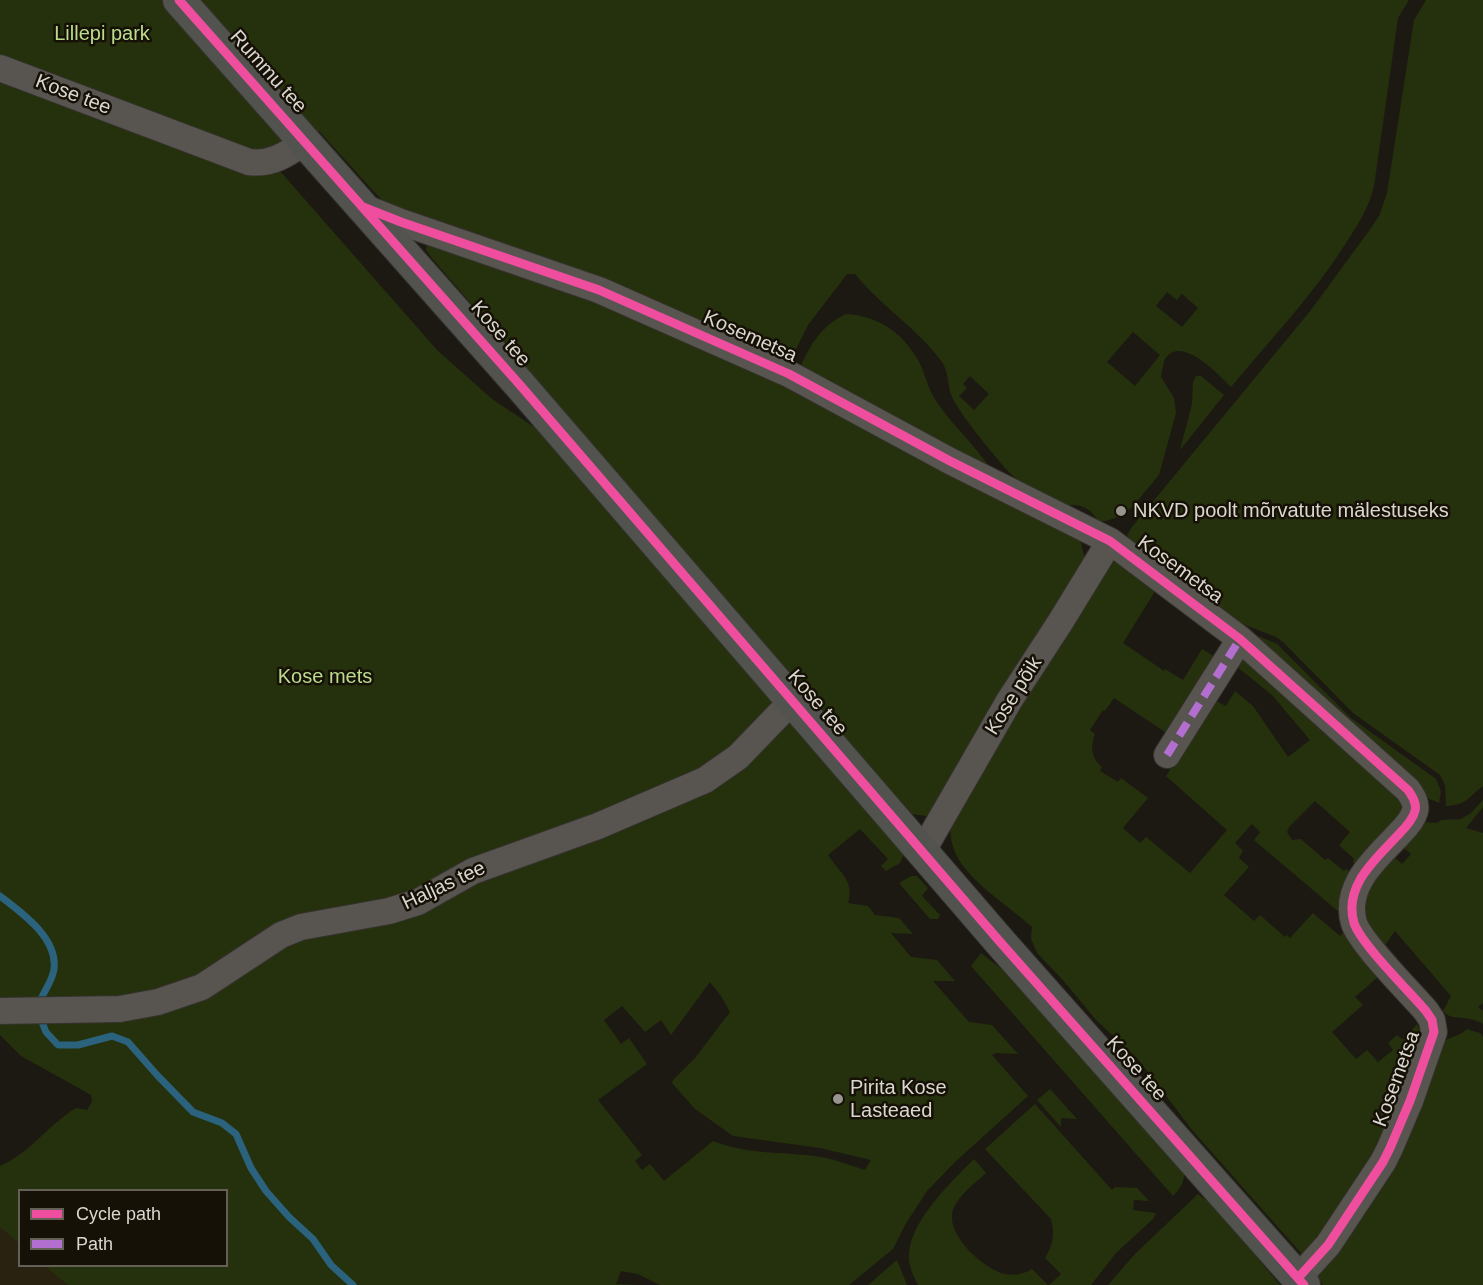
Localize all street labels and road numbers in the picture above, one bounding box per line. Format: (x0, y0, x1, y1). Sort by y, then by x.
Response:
street label: Rummu tee (224, 26, 312, 118)
street label: Kose tee (32, 70, 114, 120)
street label: Kose tee (465, 296, 535, 372)
street label: Kosemetsa (699, 306, 801, 368)
street label: Kosemetsa (1132, 531, 1228, 609)
street label: Kose põik (981, 652, 1047, 740)
street label: Kose tee (782, 665, 852, 741)
street label: Haljas tee (399, 856, 489, 916)
street label: Kosemetsa (1369, 1028, 1425, 1130)
street label: Kose tee (1101, 1032, 1171, 1106)

